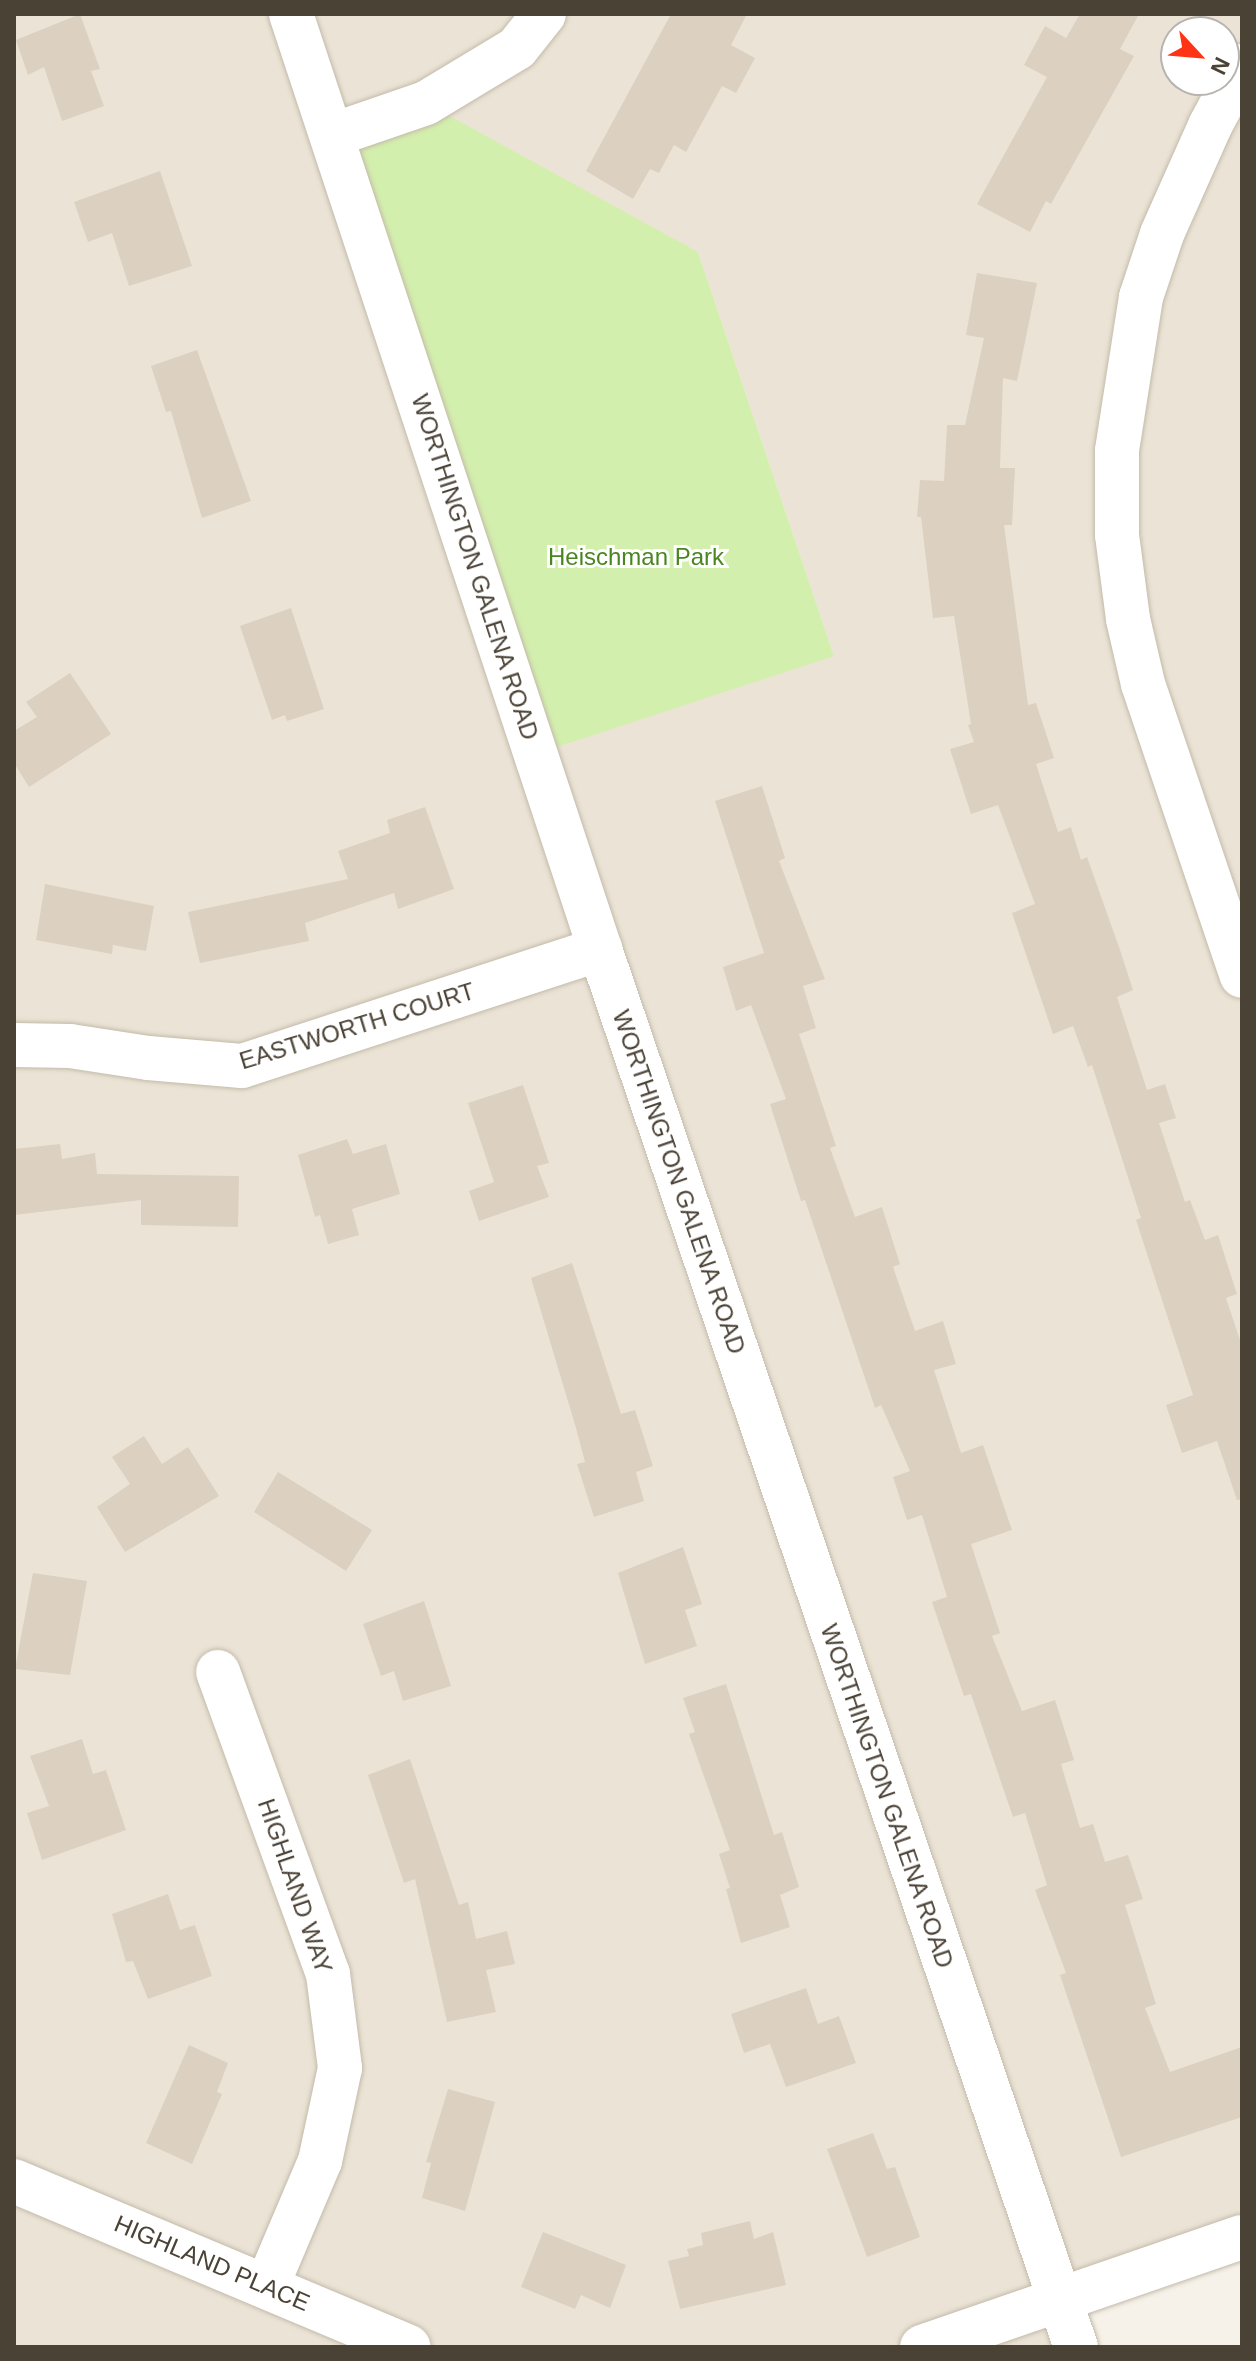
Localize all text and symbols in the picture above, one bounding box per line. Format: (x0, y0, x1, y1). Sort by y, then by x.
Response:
north arrow (1160, 16, 1240, 96)
text: N (1206, 53, 1235, 78)
street label: WORTHINGTON GALENA ROAD (405, 390, 545, 744)
park label: Heischman Park (548, 543, 724, 571)
street label: EASTWORTH COURT (236, 976, 478, 1076)
street label: WORTHINGTON GALENA ROAD (606, 1006, 752, 1358)
street label: WORTHINGTON GALENA ROAD (814, 1620, 960, 1972)
street label: HIGHLAND WAY (252, 1795, 338, 1977)
street label: HIGHLAND PLACE (110, 2209, 314, 2317)

